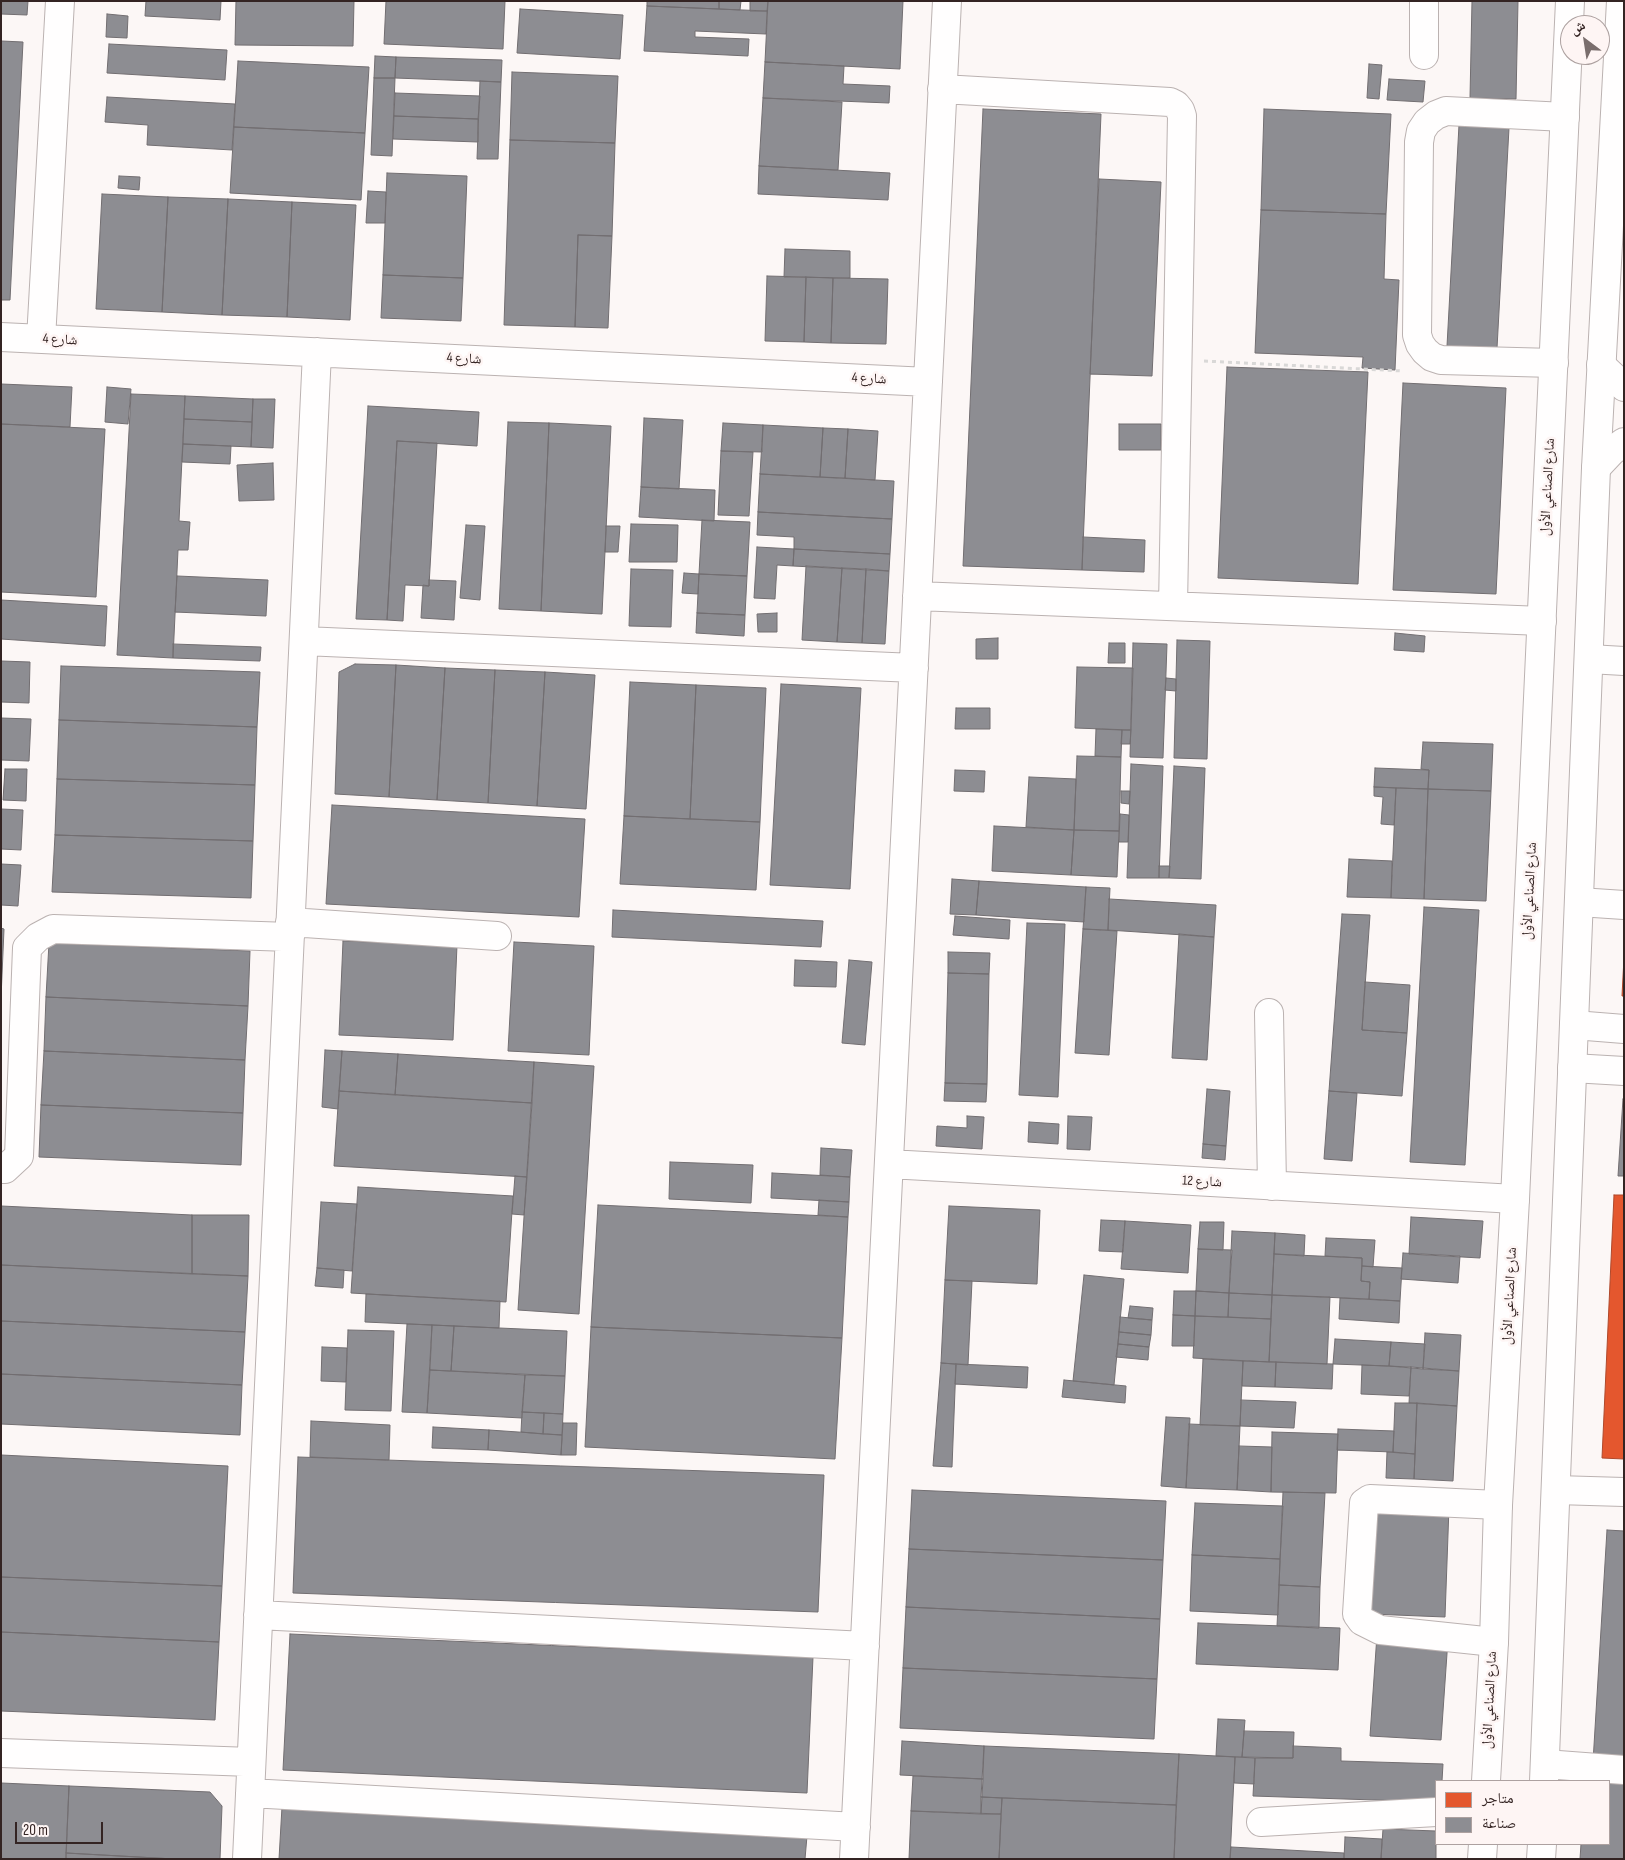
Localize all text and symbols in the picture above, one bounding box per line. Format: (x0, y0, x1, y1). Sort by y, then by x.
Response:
north arrow (1560, 15, 1610, 65)
text: ش (1567, 16, 1588, 39)
street label: شارع 4 (42, 331, 78, 349)
street label: شارع 4 (446, 350, 482, 368)
street label: شارع 4 (851, 370, 887, 388)
street label: شارع الصناعي الأول (1537, 438, 1559, 536)
street label: شارع الصناعي الأول (1519, 842, 1541, 940)
street label: شارع 12 (1182, 1173, 1222, 1191)
street label: شارع الصناعي الأول (1499, 1247, 1521, 1345)
street label: شارع الصناعي الأول (1479, 1651, 1501, 1749)
legend (1435, 1780, 1610, 1845)
text: متاجر (1482, 1789, 1514, 1808)
scale bar (18, 1812, 105, 1844)
text: صناعة (1482, 1814, 1516, 1833)
text: 20 m (23, 1821, 48, 1840)

